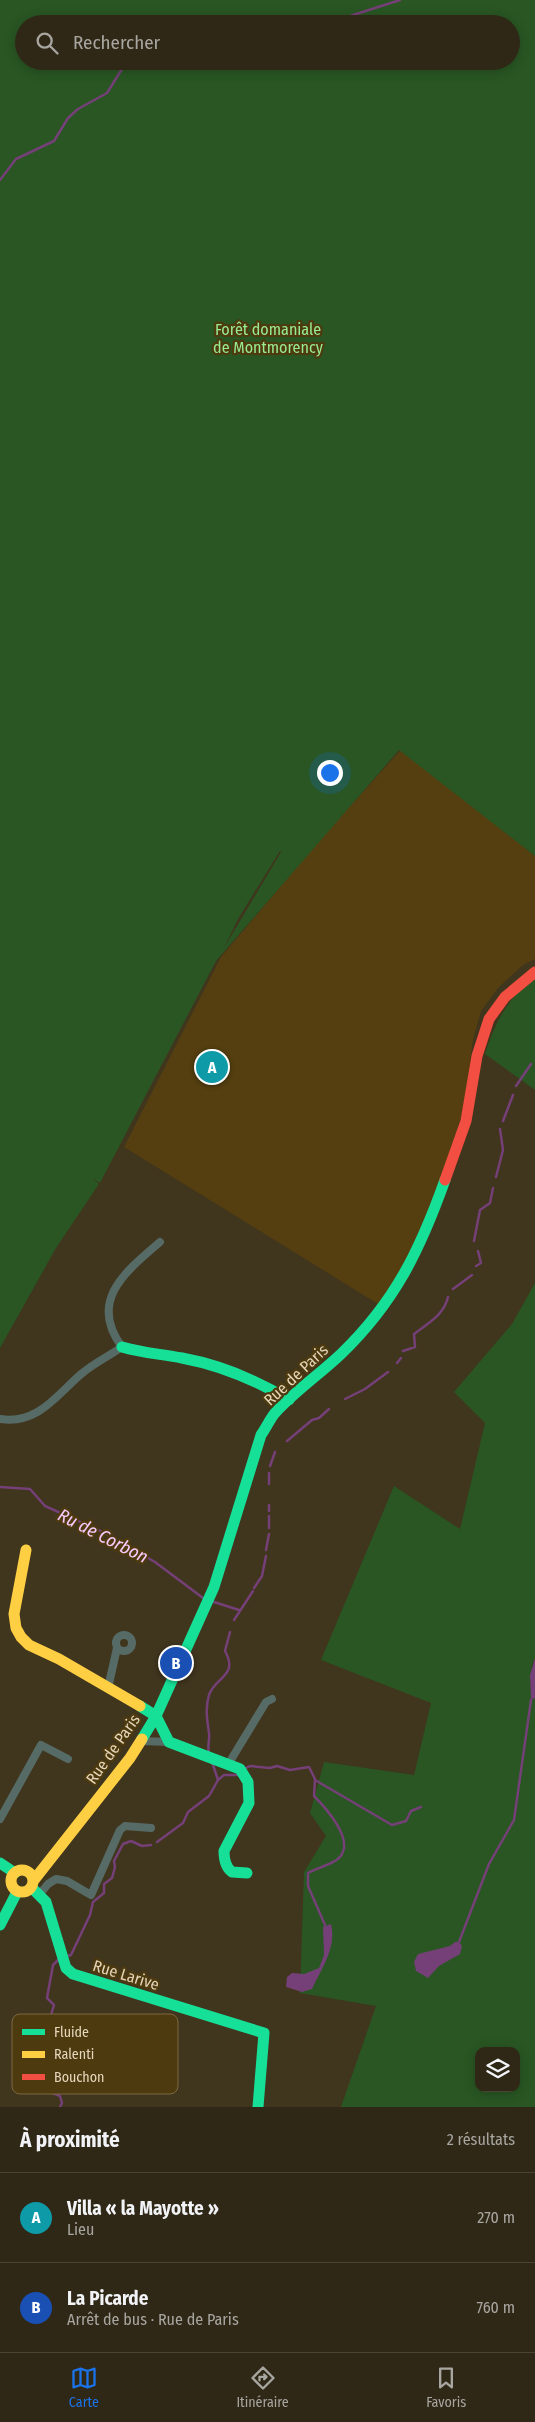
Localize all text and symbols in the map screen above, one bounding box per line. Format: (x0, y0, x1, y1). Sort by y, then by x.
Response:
search box (15, 15, 520, 70)
icon: search (33, 29, 61, 57)
text: Rechercher (73, 31, 160, 54)
park label: Forêt domaniale de Montmorency (213, 320, 324, 357)
your location (317, 760, 343, 786)
pin: A (196, 1048, 228, 1086)
street label: Rue de Paris (260, 1340, 332, 1410)
water label: Ru de Corbon (54, 1504, 152, 1568)
pin: B (160, 1644, 192, 1682)
street label: Rue de Paris (82, 1710, 144, 1788)
street label: Rue Larive (91, 1956, 161, 1994)
legend (12, 2014, 178, 2094)
text: Fluide (54, 2024, 89, 2041)
text: Ralenti (54, 2046, 94, 2063)
map controls (475, 2047, 520, 2092)
button: layers (475, 2047, 520, 2092)
text: Bouchon (54, 2069, 104, 2086)
text: À proximité (20, 2127, 120, 2153)
text: 2 résultats (447, 2130, 515, 2149)
text: Villa « la Mayotte » (67, 2197, 219, 2220)
text: A (32, 2208, 40, 2227)
text: 270 m (477, 2208, 515, 2227)
text: Lieu (67, 2220, 94, 2239)
text: La Picarde (67, 2287, 148, 2310)
text: B (32, 2298, 40, 2317)
text: 760 m (477, 2298, 515, 2317)
text: Arrêt de bus · Rue de Paris (67, 2310, 239, 2329)
tab: Carte (69, 2364, 99, 2411)
tab: Itinéraire (236, 2364, 289, 2411)
tab: Favoris (426, 2364, 466, 2411)

